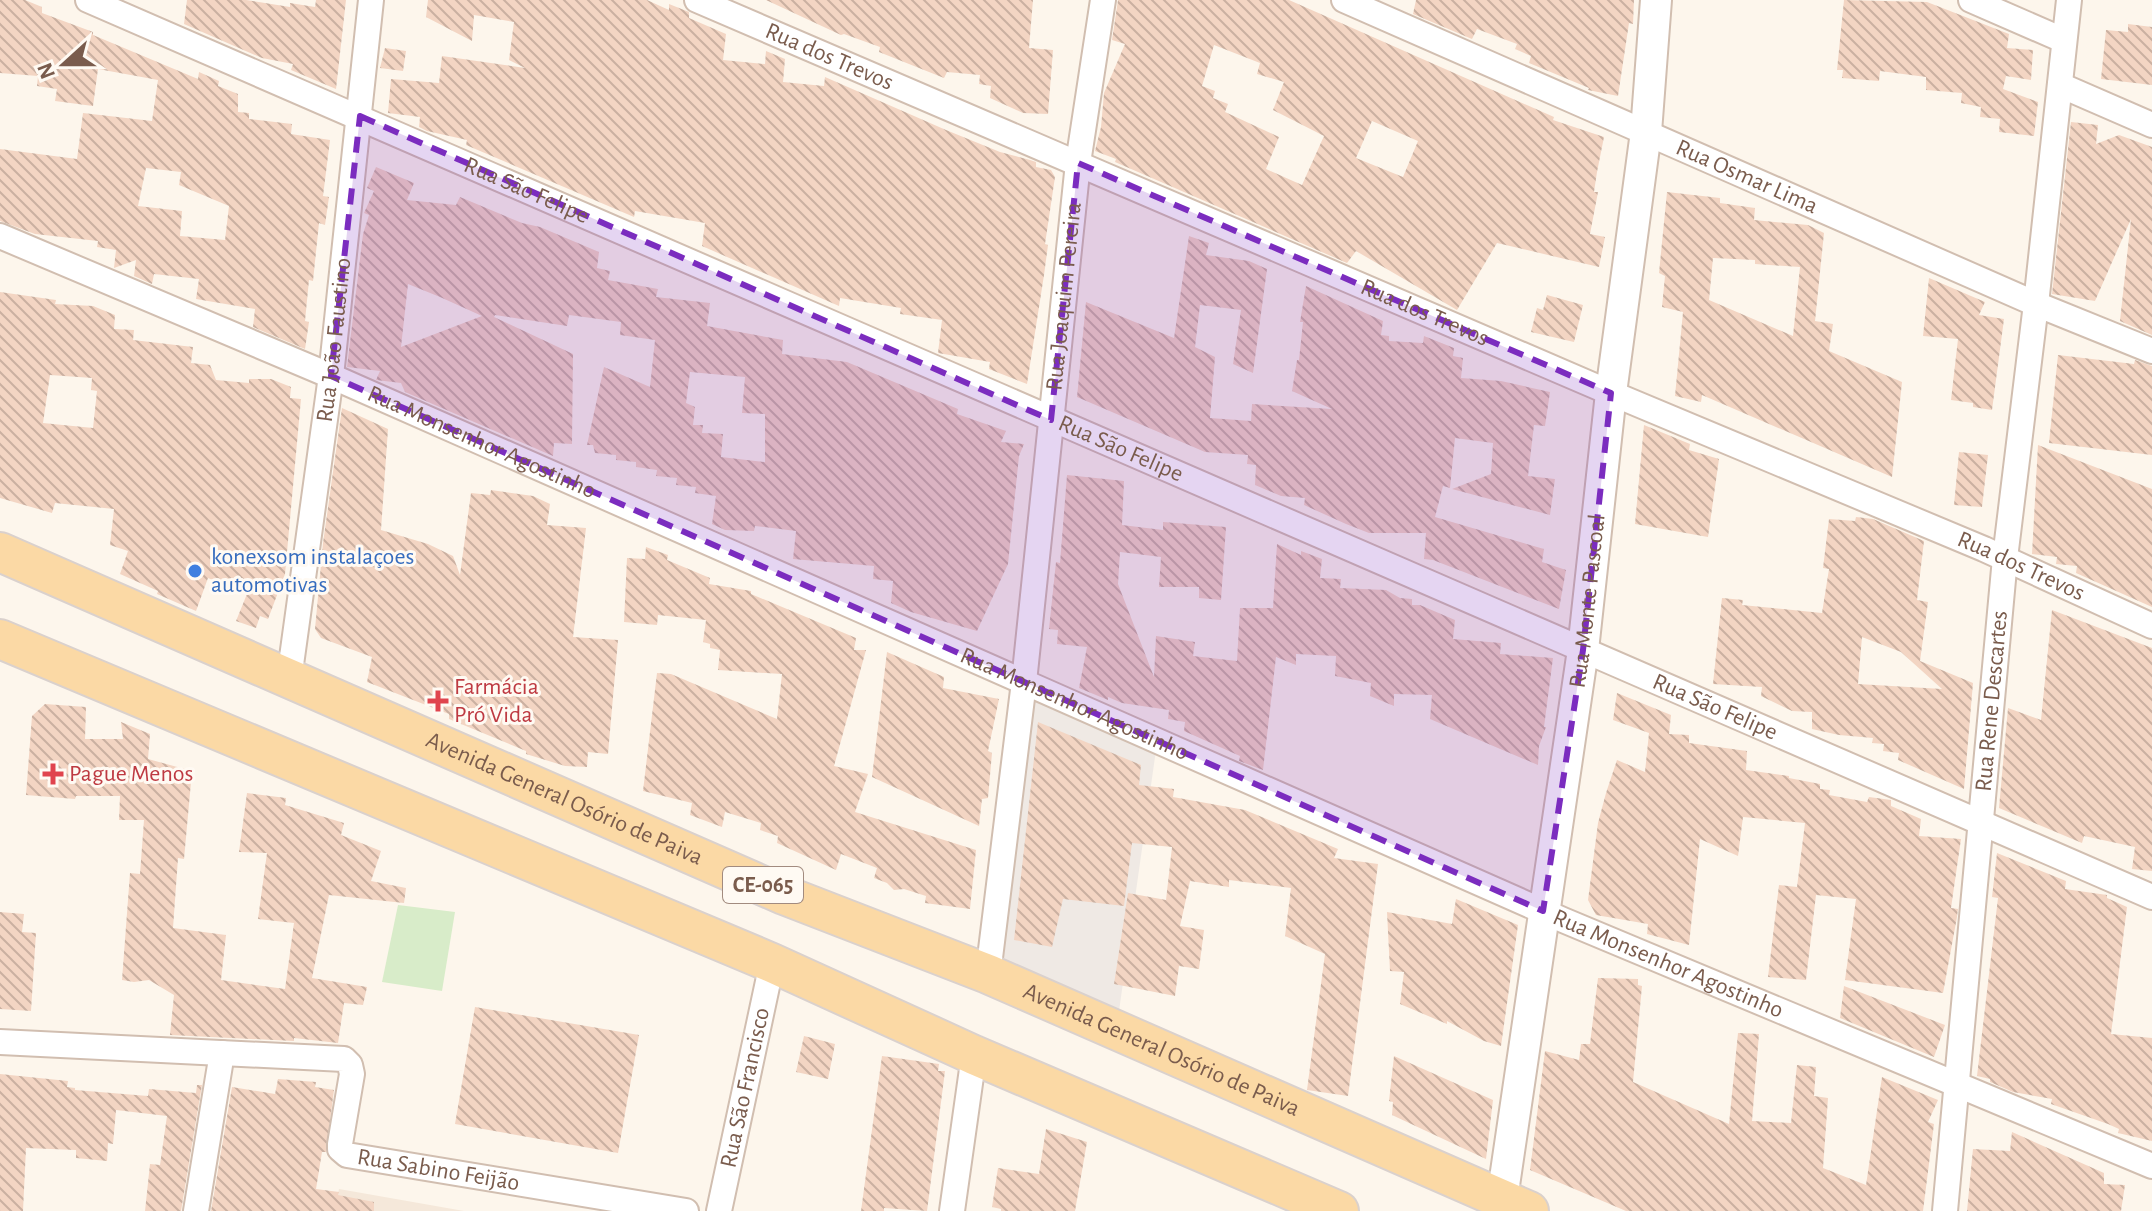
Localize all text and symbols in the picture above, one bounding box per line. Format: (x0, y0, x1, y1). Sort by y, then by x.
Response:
street label: Rua dos Trevos (762, 19, 897, 95)
north arrow (24, 24, 104, 104)
text: N (33, 60, 59, 82)
street label: Rua Osmar Lima (1672, 135, 1821, 219)
street label: Rua São Felipe (460, 153, 592, 228)
street label: Rua Joaquim Pereira (1042, 201, 1086, 392)
street label: Rua João Faustino (313, 257, 355, 424)
street label: Rua dos Trevos (1357, 275, 1492, 351)
street label: Rua Monsenhor Agostinho (364, 382, 599, 503)
street label: Rua São Felipe (1055, 411, 1187, 486)
street label: Rua Monte Pascoal (1566, 513, 1610, 690)
street label: Rua dos Trevos (1954, 527, 2088, 605)
place label: konexsom instalaçoes automotivas (211, 545, 414, 597)
marker: konexsom instalaçoes automotivas (186, 562, 204, 580)
street label: Rua Rene Descartes (1972, 610, 2012, 793)
street label: Rua Monsenhor Agostinho (957, 643, 1192, 765)
street label: Rua São Felipe (1649, 669, 1781, 745)
place label: Farmácia Pró Vida (454, 675, 539, 727)
marker: Farmácia Pró Vida (429, 692, 447, 710)
street label: Avenida General Osório de Paiva (423, 728, 706, 870)
place label: Pague Menos (69, 762, 193, 786)
marker: Pague Menos (44, 765, 62, 783)
road number: CE-065 (723, 867, 803, 903)
street label: Rua Monsenhor Agostinho (1549, 905, 1787, 1023)
street label: Avenida General Osório de Paiva (1020, 979, 1303, 1121)
street label: Rua São Francisco (717, 1005, 774, 1170)
street label: Rua Sabino Feijão (355, 1145, 521, 1195)

